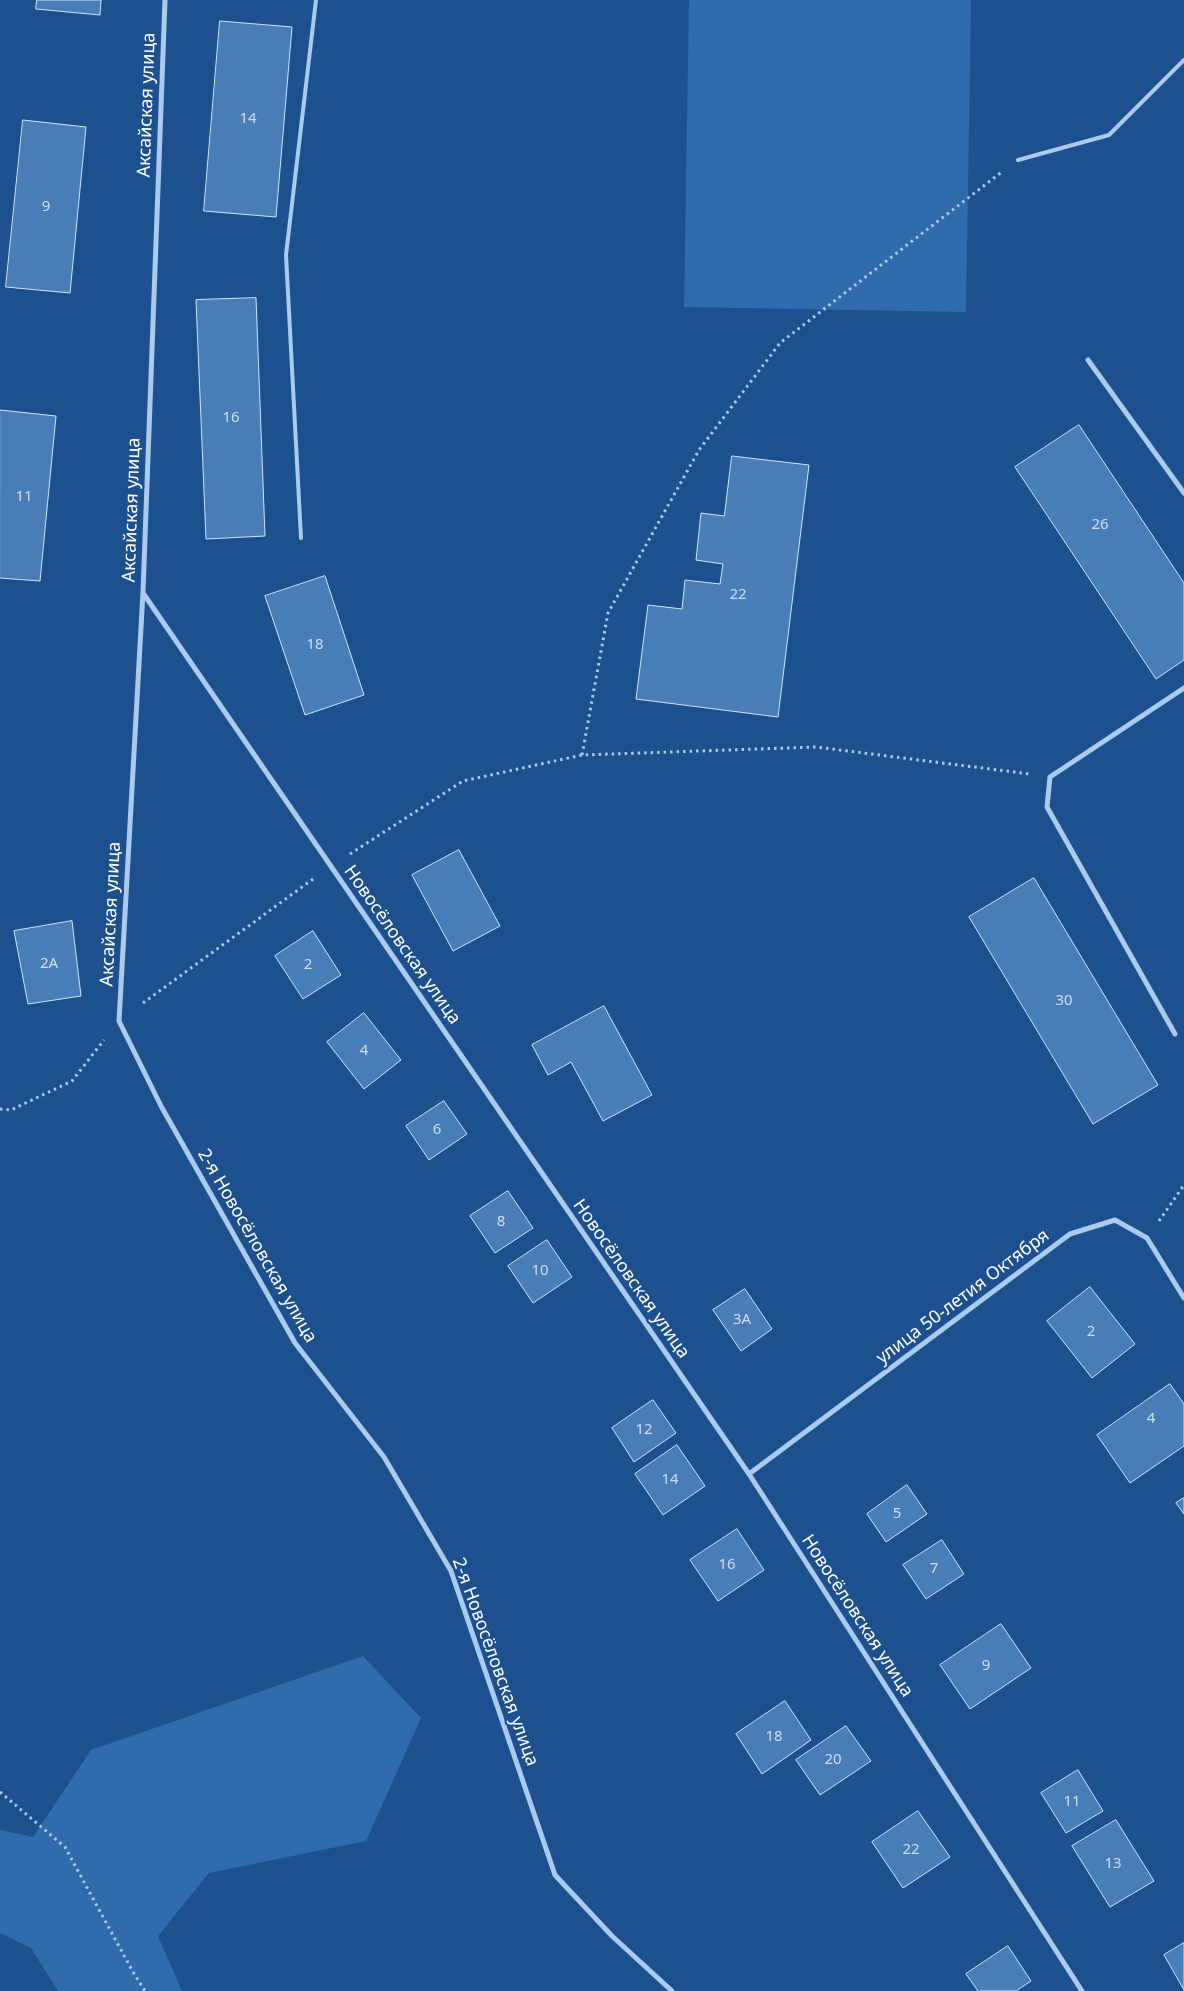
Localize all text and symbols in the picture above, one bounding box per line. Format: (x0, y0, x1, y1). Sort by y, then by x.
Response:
street label: Аксайская улица (134, 32, 160, 178)
house number: 14 (239, 110, 257, 128)
house number: 9 (42, 198, 50, 216)
house number: 16 (222, 409, 240, 427)
street label: Аксайская улица (119, 437, 145, 583)
house number: 11 (15, 488, 33, 506)
house number: 26 (1091, 516, 1109, 534)
house number: 22 (729, 586, 747, 604)
house number: 18 (306, 636, 324, 654)
street label: Аксайская улица (96, 841, 126, 987)
street label: Новосёловская улица (339, 861, 465, 1029)
house number: 2А (40, 955, 58, 973)
house number: 2 (304, 956, 312, 974)
house number: 30 (1055, 992, 1073, 1010)
house number: 4 (360, 1042, 368, 1060)
house number: 6 (433, 1121, 441, 1139)
street label: 2-я Новосёловская улица (193, 1145, 321, 1347)
street label: Новосёловская улица (568, 1195, 694, 1363)
house number: 8 (497, 1213, 505, 1231)
street label: улица 50-летия Октября (872, 1225, 1054, 1369)
house number: 10 (531, 1262, 549, 1280)
house number: 3А (733, 1311, 751, 1329)
house number: 2 (1087, 1323, 1095, 1341)
house number: 4 (1147, 1410, 1155, 1428)
house number: 12 (635, 1421, 653, 1439)
house number: 14 (661, 1471, 679, 1489)
house number: 5 (893, 1505, 901, 1523)
street label: Новосёловская улица (796, 1531, 918, 1701)
street label: 2-я Новосёловская улица (447, 1555, 543, 1769)
house number: 16 (718, 1556, 736, 1574)
house number: 7 (930, 1560, 938, 1578)
house number: 9 (982, 1657, 990, 1675)
house number: 18 (765, 1728, 783, 1746)
house number: 20 (824, 1751, 842, 1769)
house number: 11 (1063, 1793, 1081, 1811)
house number: 22 (902, 1841, 920, 1859)
house number: 13 (1104, 1855, 1122, 1873)

